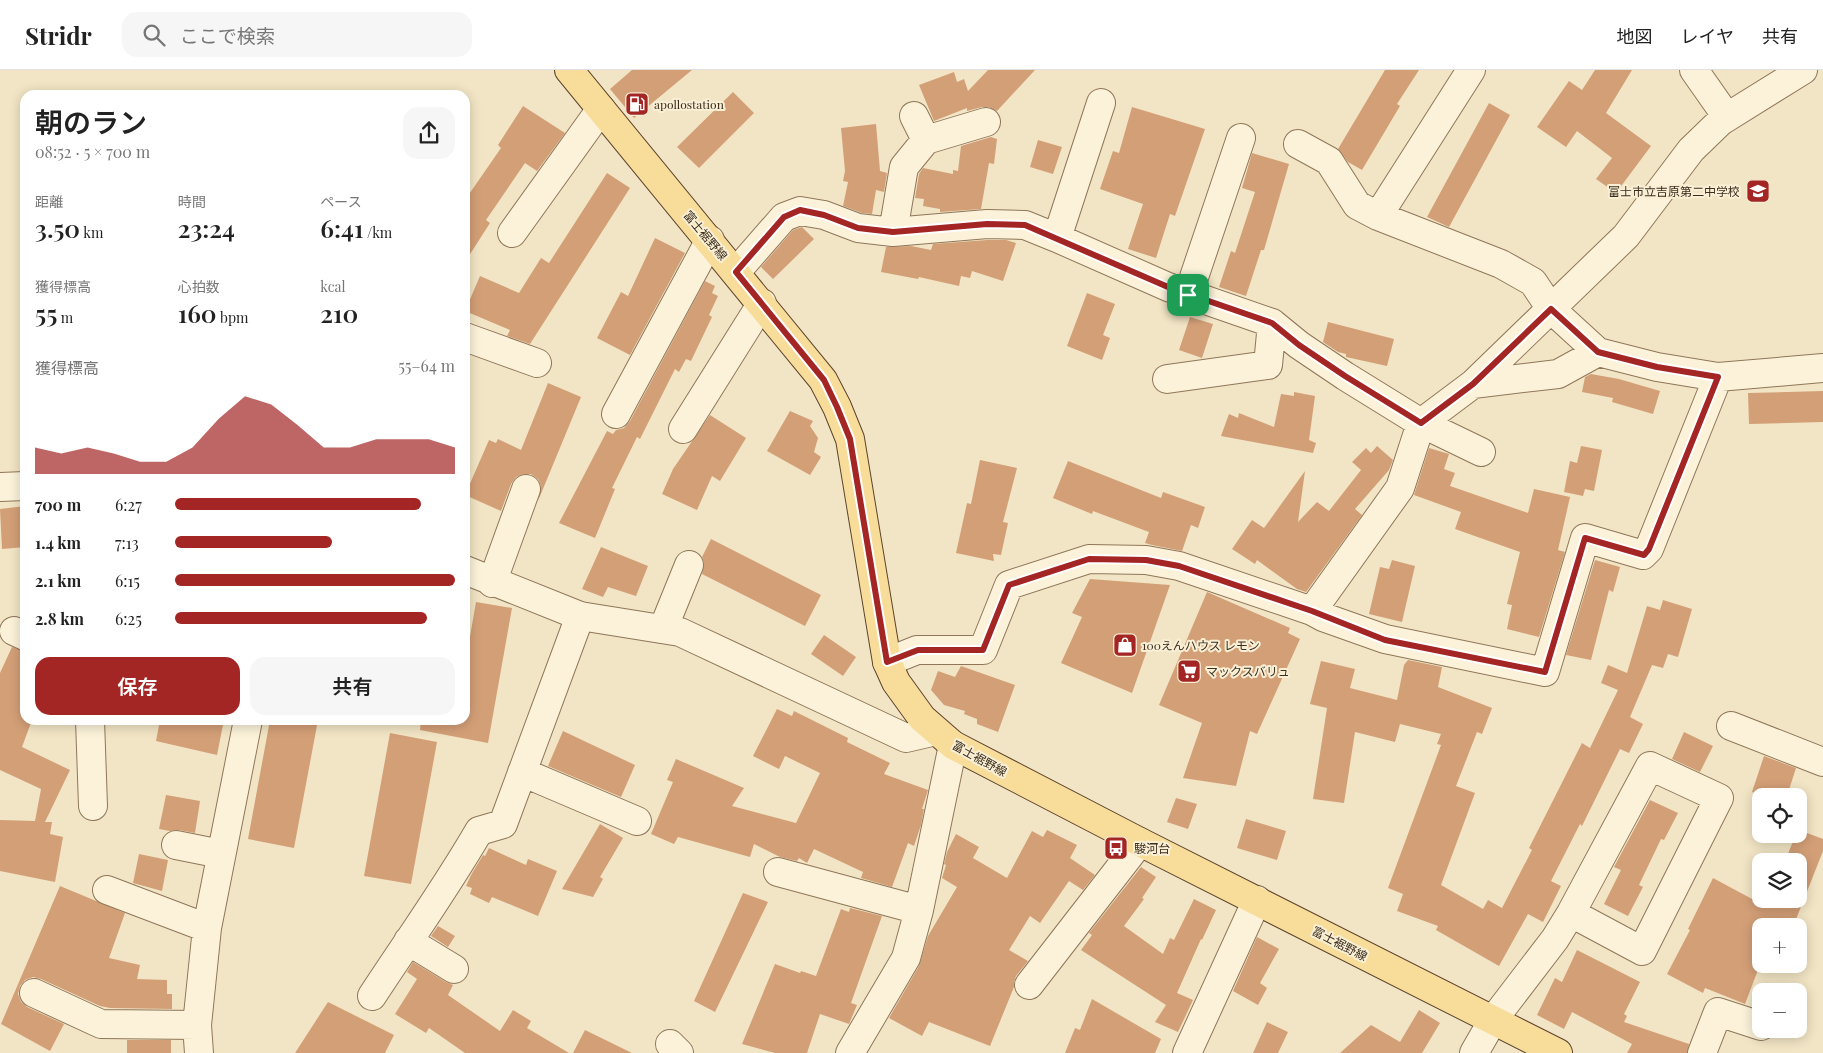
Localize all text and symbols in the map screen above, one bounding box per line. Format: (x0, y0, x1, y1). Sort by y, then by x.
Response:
search box (122, 12, 472, 57)
text: Stridr (25, 19, 92, 51)
icon: search (140, 21, 168, 49)
text: ここで検索 (180, 22, 275, 48)
text: 地図 (1617, 24, 1653, 48)
text: レイヤ (1681, 24, 1734, 48)
text: 共有 (1762, 24, 1798, 48)
fuel station icon: apollostation (624, 91, 650, 117)
place label: apollostation (654, 96, 724, 112)
text: 朝のラン (35, 103, 147, 140)
button: share (403, 107, 455, 159)
text: 08:52 · 5 × 700 m (35, 141, 150, 162)
school or university icon: 富士市立吉原第二中学校 (1745, 178, 1771, 204)
place label: 富士市立吉原第二中学校 (1608, 183, 1740, 199)
text: 距離 (35, 192, 63, 211)
text: 時間 (178, 192, 206, 211)
text: ペース (320, 192, 362, 211)
street label: 富士裾野線 (681, 207, 731, 263)
text: 3.50 (35, 211, 80, 244)
text: 23:24 (178, 211, 235, 244)
text: 6:41 (320, 211, 363, 244)
text: km (80, 223, 103, 242)
text: /km (363, 223, 392, 242)
pin (1167, 274, 1209, 316)
text: 獲得標高 (35, 277, 91, 296)
text: 心拍数 (178, 277, 220, 296)
text: kcal (320, 277, 345, 296)
icon: arrive (1174, 281, 1202, 309)
text: 55 (35, 296, 57, 329)
text: 160 (178, 296, 217, 329)
text: 210 (320, 296, 358, 329)
text: m (57, 308, 73, 327)
text: bpm (217, 308, 249, 327)
text: 55–64 m (398, 355, 455, 376)
text: 獲得標高 (35, 357, 99, 378)
text: 700 m (35, 494, 81, 515)
text: 6:27 (115, 494, 142, 515)
text: 1.4 km (35, 532, 81, 553)
text: 7:13 (115, 532, 139, 553)
text: 2.1 km (35, 570, 81, 591)
text: 6:15 (115, 570, 140, 591)
text: 2.8 km (35, 608, 84, 629)
text: 6:25 (115, 608, 142, 629)
shop icon: 100えんハウス レモン (1112, 632, 1138, 658)
place label: 100えんハウス レモン (1142, 637, 1260, 653)
button: 保存 (35, 657, 240, 715)
button: 共有 (250, 657, 455, 715)
supermarket icon: マックスバリュ (1176, 658, 1202, 684)
place label: マックスバリュ (1206, 663, 1290, 679)
street label: 富士裾野線 (950, 736, 1010, 780)
map controls (1752, 788, 1807, 1038)
button: locate (1752, 788, 1807, 843)
bus stop icon: 駿河台 (1103, 835, 1129, 861)
place label: 駿河台 (1134, 840, 1170, 856)
button: layers (1752, 853, 1807, 908)
button: + (1752, 918, 1807, 973)
street label: 富士裾野線 (1310, 922, 1370, 964)
button: − (1752, 983, 1807, 1038)

